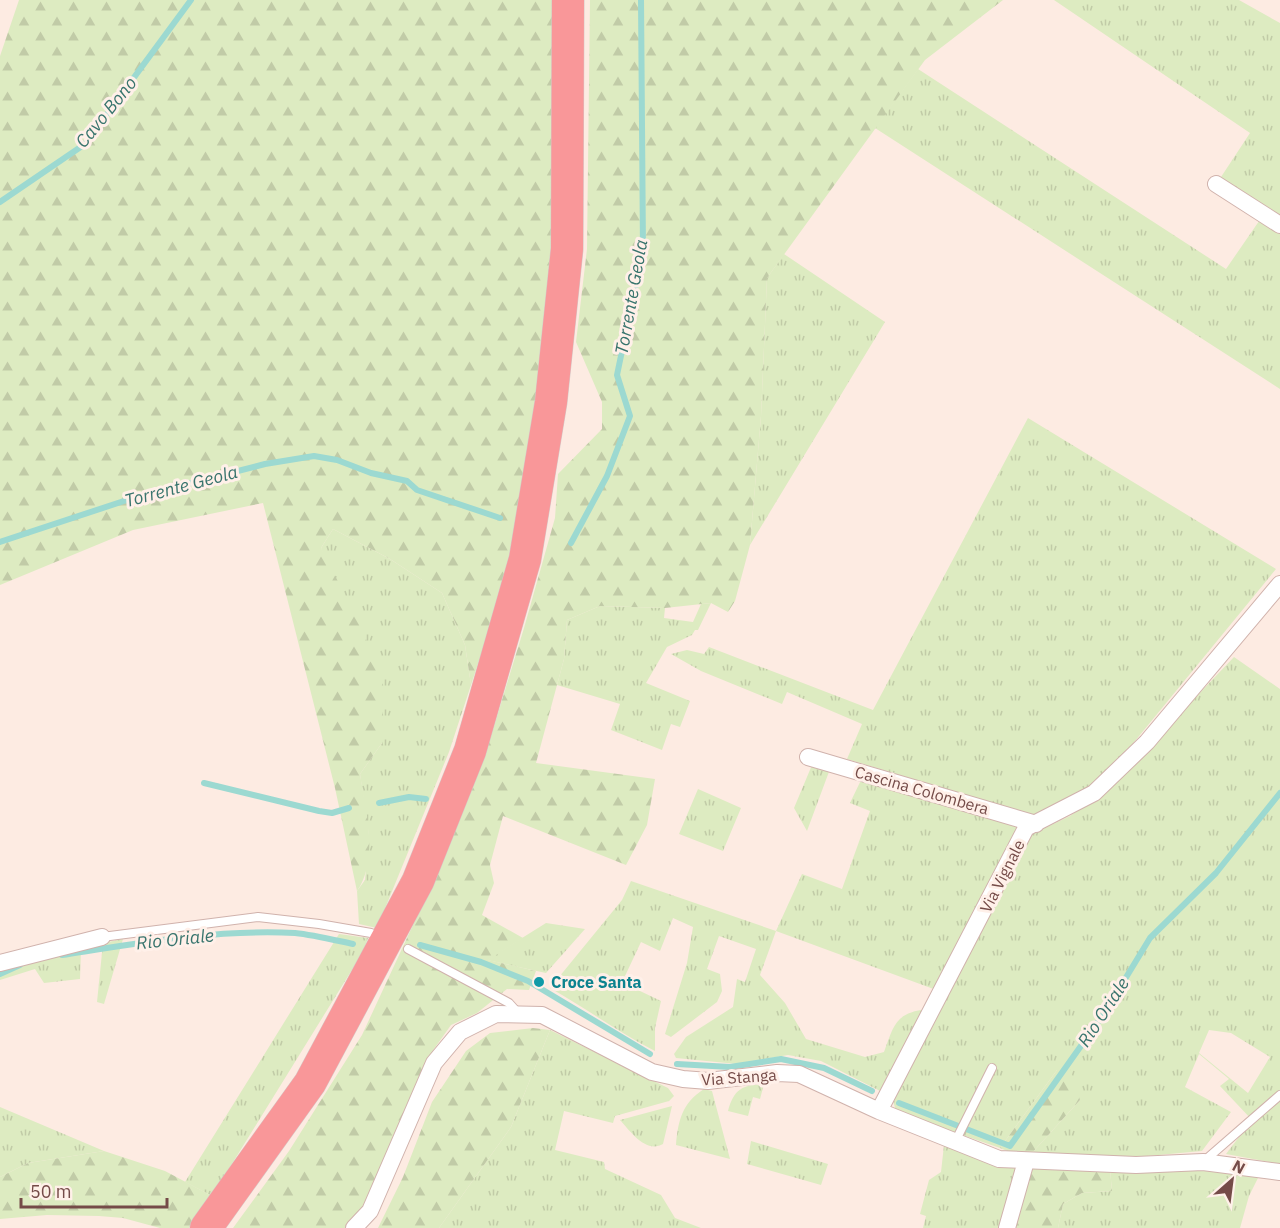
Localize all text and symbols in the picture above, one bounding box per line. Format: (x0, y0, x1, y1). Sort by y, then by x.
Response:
water label: Cavo Bono (70, 72, 142, 152)
water label: Torrente Geola (610, 238, 652, 356)
water label: Torrente Geola (122, 460, 240, 512)
street label: Cascina Colombera (853, 761, 992, 819)
street label: Via Vignale (975, 836, 1029, 916)
water label: Rio Oriale (135, 923, 215, 955)
place label: Croce Santa (551, 972, 642, 992)
water label: Rio Oriale (1072, 973, 1134, 1051)
marker: Croce Santa (532, 975, 546, 989)
street label: Via Stanga (701, 1064, 778, 1090)
north arrow (1202, 1150, 1262, 1210)
text: N (1229, 1155, 1249, 1178)
scale bar (21, 1171, 166, 1209)
text: 50 m (30, 1180, 72, 1203)

